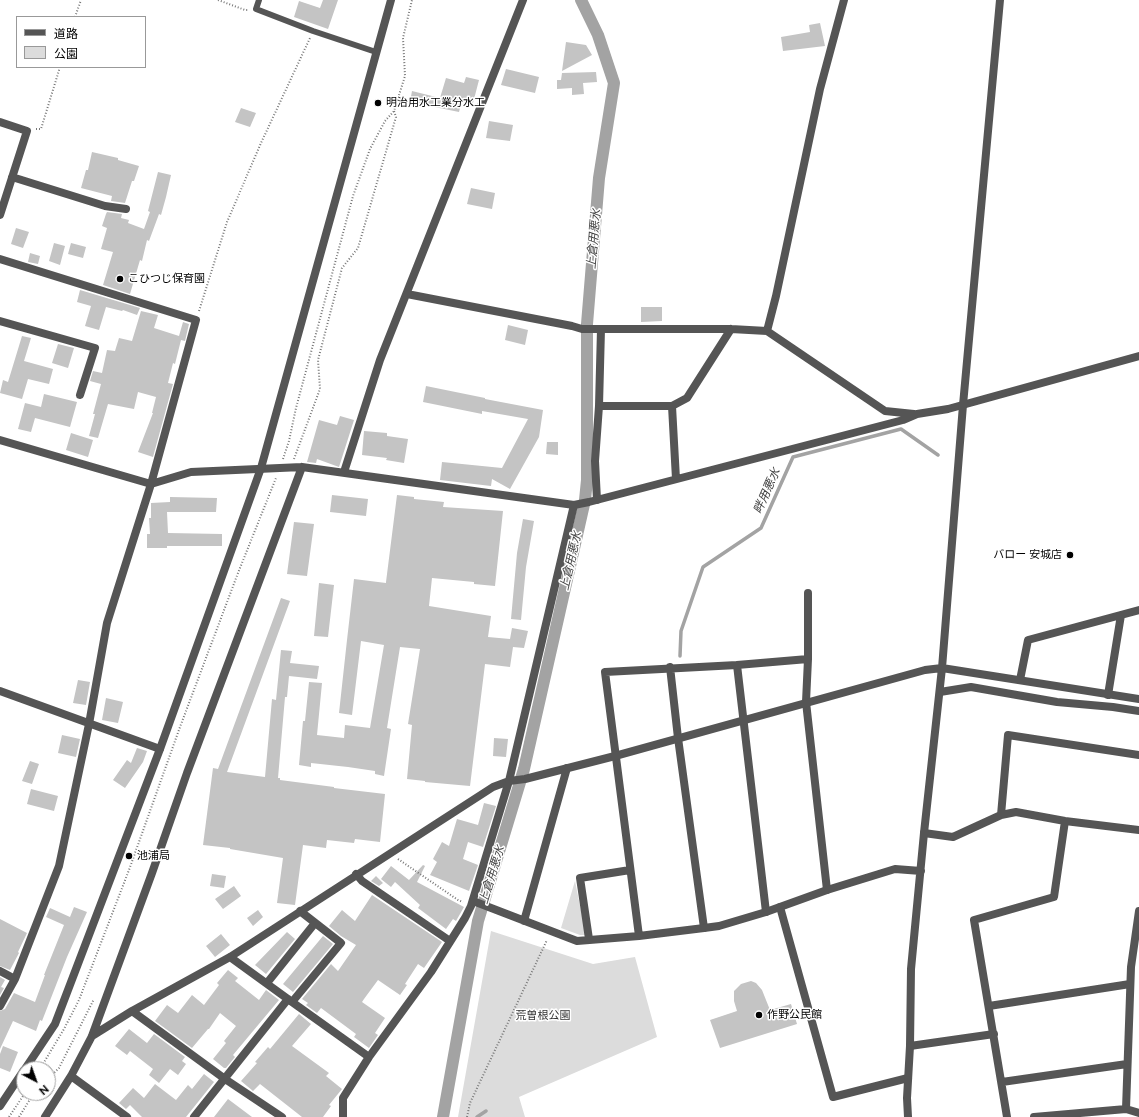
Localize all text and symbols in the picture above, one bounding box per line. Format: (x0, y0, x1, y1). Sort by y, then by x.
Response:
legend (16, 16, 146, 68)
text: 道路 (54, 27, 78, 41)
text: 公園 (54, 47, 78, 61)
place label: 明治用水工業分水工 (386, 96, 485, 110)
marker: 明治用水工業分水工 (373, 98, 383, 108)
water label: 上倉用悪水 (584, 208, 604, 270)
place label: こひつじ保育園 (128, 272, 205, 286)
marker: こひつじ保育園 (115, 274, 125, 284)
water label: 畔用悪水 (751, 466, 783, 516)
water label: 上倉用悪水 (557, 530, 585, 592)
place label: バロー 安城店 (993, 548, 1062, 562)
marker: バロー 安城店 (1065, 550, 1075, 560)
water label: 上倉用悪水 (476, 844, 508, 906)
place label: 池浦局 (137, 849, 170, 863)
marker: 池浦局 (124, 851, 134, 861)
place label: 作野公民館 (767, 1008, 822, 1022)
park label: 荒曽根公園 (516, 1009, 570, 1023)
marker: 作野公民館 (754, 1010, 764, 1020)
north arrow (16, 1061, 56, 1101)
text: N (36, 1082, 51, 1097)

